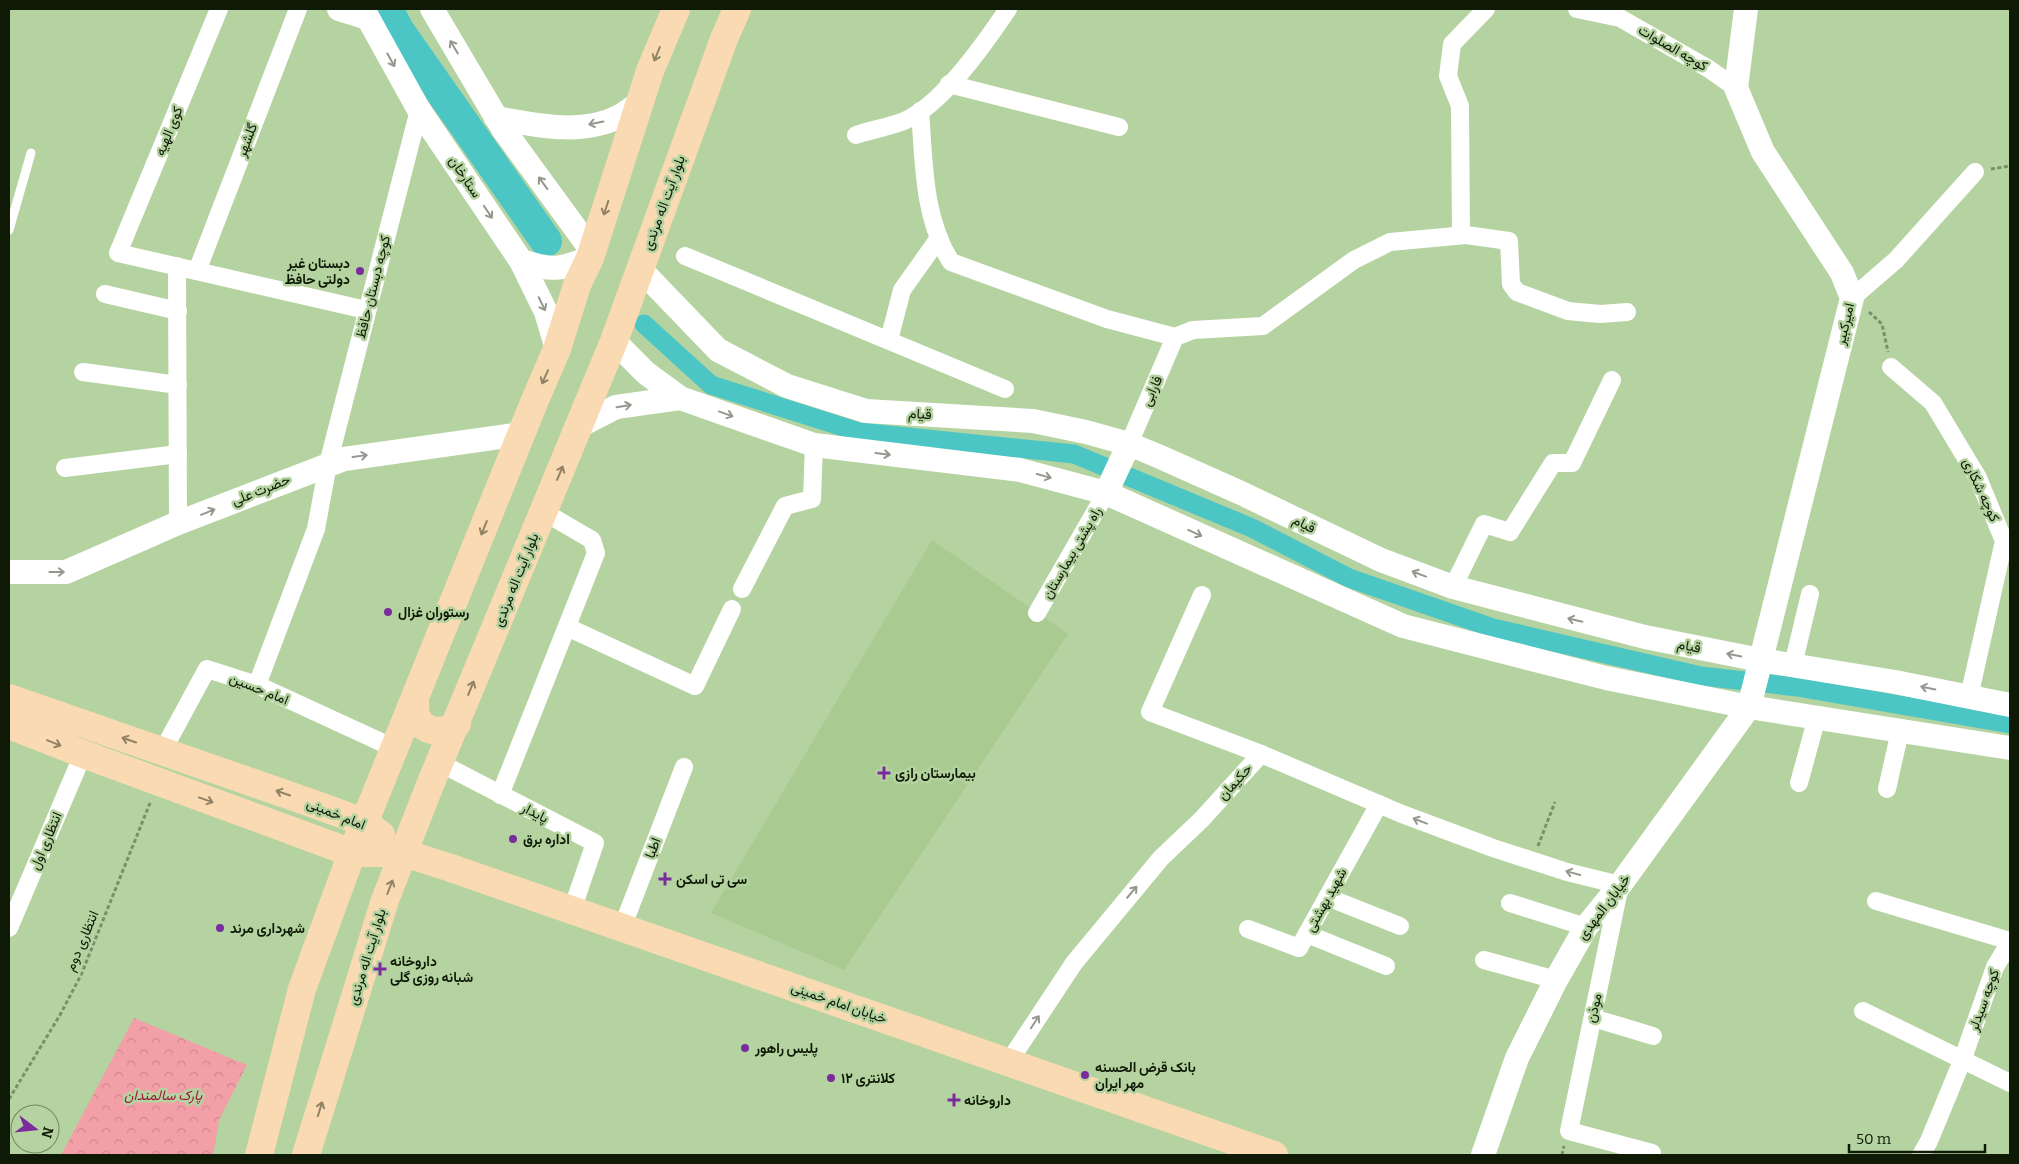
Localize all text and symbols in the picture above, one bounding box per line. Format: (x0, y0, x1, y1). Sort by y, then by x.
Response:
street label: کوچه الصلوات (1635, 21, 1711, 76)
one-way arrow (449, 41, 459, 55)
one-way arrow (652, 46, 661, 61)
one-way arrow (386, 53, 396, 68)
street label: کوی الهیه (151, 104, 187, 158)
one-way arrow (589, 119, 605, 129)
street label: گلشهر (232, 121, 261, 160)
street label: ستارخان (445, 153, 485, 201)
street label: بلوار آیت اله مرندی (639, 153, 689, 253)
one-way arrow (538, 177, 548, 191)
one-way arrow (601, 200, 610, 215)
one-way arrow (484, 204, 494, 218)
street label: کوچه دبستان حافظ (352, 234, 395, 341)
place label: دبستان غیر دولتی حافظ (285, 255, 350, 288)
marker: دبستان غیر دولتی حافظ (354, 265, 366, 277)
one-way arrow (538, 296, 547, 311)
street label: امیرکبیر (1832, 301, 1858, 348)
one-way arrow (540, 369, 550, 384)
street label: فارابی (1138, 373, 1166, 409)
one-way arrow (615, 401, 631, 411)
street label: قیام (908, 405, 932, 423)
one-way arrow (718, 410, 734, 419)
one-way arrow (875, 449, 891, 459)
one-way arrow (352, 451, 368, 461)
street label: کوچه شکاری (1958, 455, 2003, 525)
one-way arrow (555, 466, 565, 481)
street label: حضرت علی (229, 471, 293, 509)
one-way arrow (1035, 472, 1051, 482)
street label: راه پشتی بیمارستان (1039, 504, 1106, 603)
one-way arrow (200, 506, 215, 515)
street label: قیام (1290, 511, 1318, 537)
one-way arrow (479, 520, 489, 535)
one-way arrow (1187, 529, 1202, 539)
street label: بلوار آیت اله مرندی (489, 531, 543, 629)
one-way arrow (49, 567, 65, 577)
one-way arrow (1412, 569, 1427, 579)
place label: رستوران غزال (398, 604, 469, 621)
marker: رستوران غزال (382, 606, 394, 618)
one-way arrow (1568, 615, 1584, 624)
street label: قیام (1676, 635, 1702, 657)
one-way arrow (1726, 650, 1742, 659)
street label: امام حسین (227, 669, 291, 709)
one-way arrow (467, 681, 477, 696)
one-way arrow (1921, 683, 1937, 693)
one-way arrow (122, 735, 138, 744)
one-way arrow (46, 739, 61, 748)
street label: حکیمان (1214, 760, 1256, 804)
place label: بیمارستان رازی (895, 765, 976, 782)
marker: بیمارستان رازی (877, 766, 891, 780)
one-way arrow (275, 788, 291, 797)
street label: امام خمینی (304, 795, 368, 833)
one-way arrow (198, 796, 214, 805)
street label: پایدار (517, 799, 551, 828)
street label: انتظاری اول (26, 809, 67, 873)
one-way arrow (1412, 816, 1428, 825)
place label: اداره برق (523, 831, 570, 848)
marker: اداره برق (507, 833, 519, 845)
street label: اطبا (641, 835, 665, 861)
street label: شهید بهشتی (1302, 865, 1350, 935)
one-way arrow (1566, 868, 1582, 878)
place label: سی تی اسکن (676, 871, 747, 888)
street label: خیابان المهدی (1574, 871, 1634, 943)
marker: سی تی اسکن (658, 872, 672, 886)
one-way arrow (386, 880, 395, 895)
one-way arrow (1127, 886, 1138, 899)
street label: بلوار آیت اله مرندی (344, 907, 390, 1007)
street label: انتظاری دوم (62, 908, 102, 974)
place label: شهرداری مرند (230, 920, 305, 937)
marker: شهرداری مرند (214, 922, 226, 934)
place label: داروخانه شبانه روزی گلی (390, 953, 473, 986)
marker: داروخانه شبانه روزی گلی (374, 963, 386, 975)
street label: کوچه سیدلر (1965, 967, 2004, 1035)
street label: خیابان امام خمینی (789, 979, 889, 1027)
street label: موذن (1582, 992, 1606, 1024)
one-way arrow (1030, 1015, 1040, 1029)
place label: پلیس راهور (754, 1040, 818, 1058)
marker: پلیس راهور (739, 1042, 751, 1054)
place label: بانک قرض الحسنه مهر ایران (1095, 1059, 1196, 1092)
marker: بانک قرض الحسنه مهر ایران (1079, 1069, 1091, 1081)
place label: کلانتری ۱۲ (841, 1070, 895, 1087)
marker: کلانتری ۱۲ (825, 1072, 837, 1084)
park label: پارک سالمندان (124, 1087, 203, 1105)
place label: داروخانه (964, 1092, 1011, 1109)
marker: داروخانه (948, 1094, 960, 1106)
one-way arrow (316, 1101, 326, 1117)
north arrow (10, 1104, 60, 1154)
scale bar (1849, 1122, 1985, 1154)
text: N (37, 1125, 57, 1140)
text: 50 m (1856, 1130, 1892, 1148)

